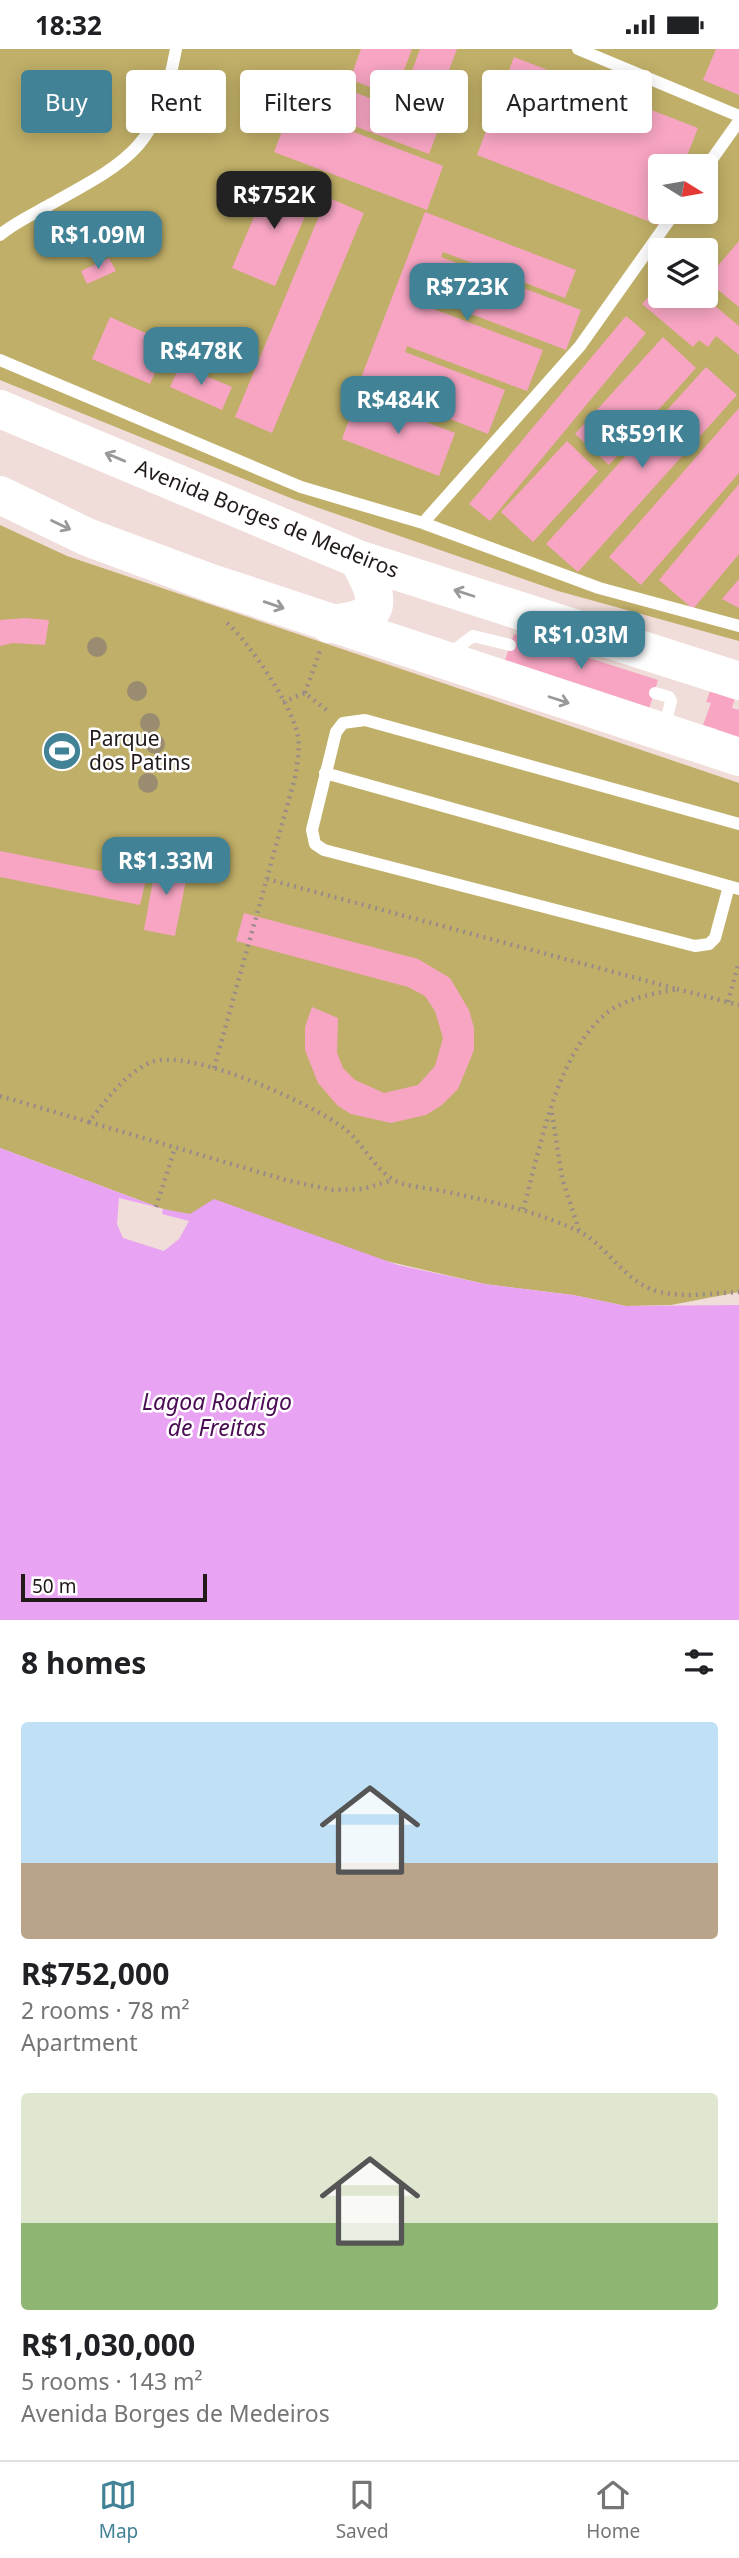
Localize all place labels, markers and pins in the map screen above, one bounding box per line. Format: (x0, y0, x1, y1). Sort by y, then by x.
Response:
pin: R$752K (217, 171, 331, 231)
pin: R$1.09M (33, 211, 163, 271)
pin: R$723K (410, 264, 524, 323)
pin: R$478K (144, 327, 258, 387)
pin: R$484K (341, 377, 455, 436)
pin: R$591K (585, 411, 699, 470)
pin: R$1.03M (516, 611, 646, 671)
place label: Parque dos Patins (89, 724, 191, 776)
sports icon: Parque dos Patins (41, 730, 83, 772)
pin: R$1.33M (101, 837, 231, 897)

